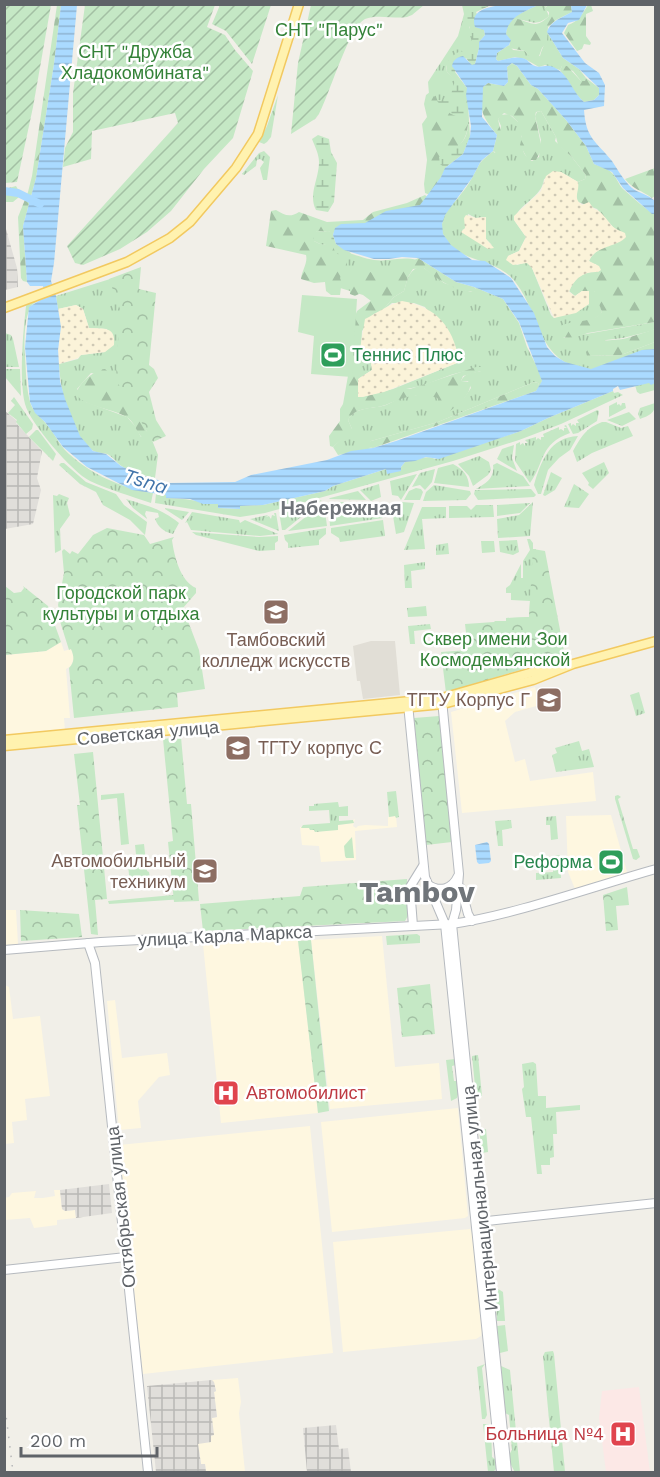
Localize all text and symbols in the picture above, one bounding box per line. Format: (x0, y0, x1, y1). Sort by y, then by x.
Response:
park label: СНТ "Парус" (275, 19, 383, 40)
park label: СНТ "Дружба Хладокомбината" (61, 41, 209, 83)
sports icon: Теннис Плюс (318, 340, 348, 370)
place label: Теннис Плюс (352, 344, 463, 365)
water label: Tsna (121, 463, 171, 499)
district label: Набережная (280, 496, 402, 520)
park label: Городской парк культуры и отдыха (42, 582, 201, 624)
school or university icon: Тамбовский колледж искусств (261, 597, 291, 627)
park label: Cквер имени Зои Космодемьянской (420, 628, 570, 670)
place label: Тамбовский колледж искусств (202, 629, 350, 671)
school or university icon: ТГТУ Корпус Г (534, 685, 564, 715)
place label: ТГТУ Корпус Г (407, 689, 530, 710)
street label: Советская улица (76, 716, 221, 749)
school or university icon: ТГТУ корпус С (223, 733, 253, 763)
place label: ТГТУ корпус С (258, 737, 382, 758)
sports icon: Реформа (596, 847, 626, 877)
place label: Автомобильный техникум (51, 850, 186, 892)
place label: Реформа (514, 851, 593, 872)
school or university icon: Автомобильный техникум (190, 856, 220, 886)
district label: Tambov (359, 874, 475, 909)
street label: улица Карла Маркса (137, 920, 314, 951)
hospital icon: Автомобилист (211, 1078, 241, 1108)
place label: Автомобилист (246, 1082, 366, 1103)
street label: Интернациональная улица (457, 1083, 502, 1312)
street label: Октябрьская улица (101, 1124, 139, 1289)
hospital icon: Больница №4 (608, 1419, 638, 1449)
scale bar (21, 1420, 158, 1458)
place label: Больница №4 (486, 1423, 604, 1444)
text: 200 m (30, 1430, 86, 1451)

